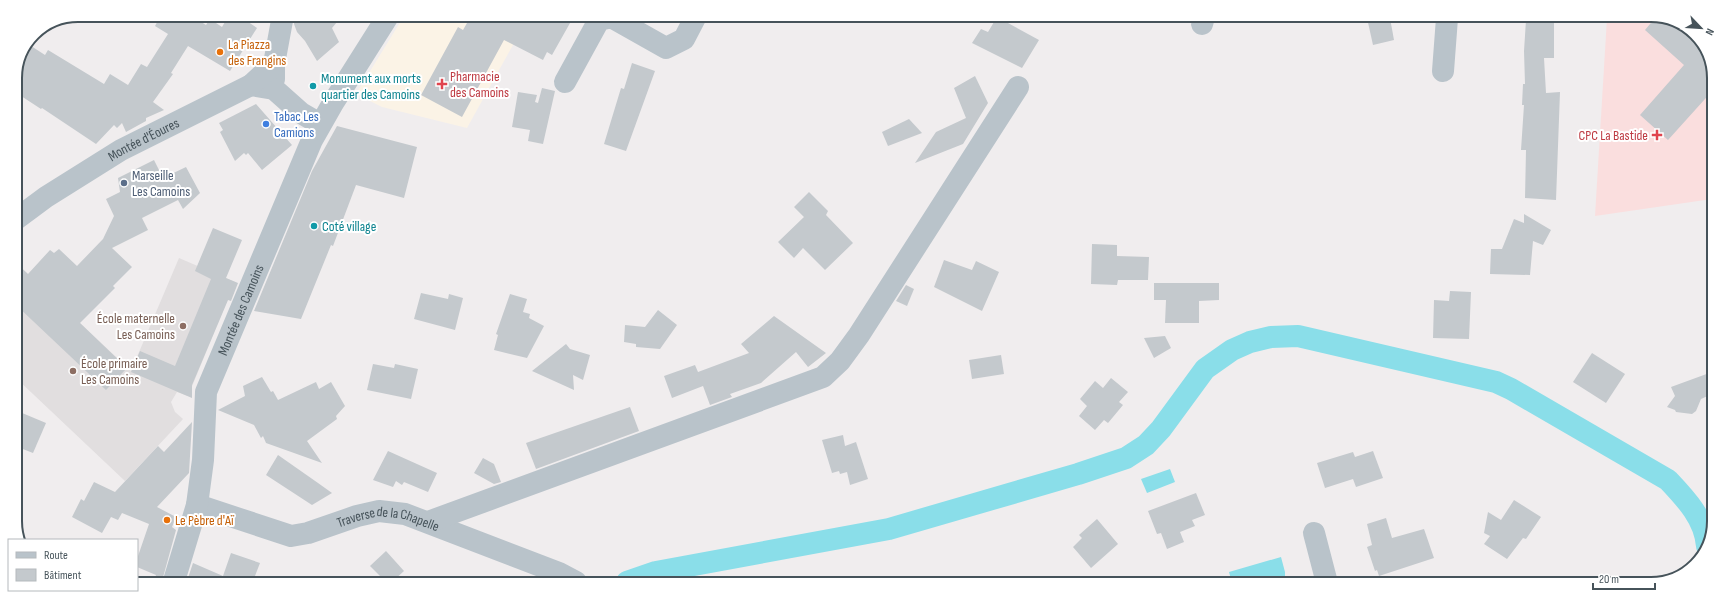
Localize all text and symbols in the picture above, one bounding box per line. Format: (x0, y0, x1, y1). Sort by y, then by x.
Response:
north arrow (1681, 8, 1721, 48)
text: N (1702, 27, 1717, 38)
place label: La Piazza des Frangins (228, 36, 286, 69)
marker: La Piazza des Frangins (215, 47, 225, 57)
place label: Pharmacie des Camoins (450, 68, 509, 101)
place label: Monument aux morts quartier des Camoins (321, 70, 421, 103)
marker: Pharmacie des Camoins (437, 79, 447, 89)
marker: Monument aux morts quartier des Camoins (308, 81, 318, 91)
place label: Tabac Les Camions (274, 108, 319, 141)
street label: Montée d'Éoures (105, 114, 182, 165)
marker: Tabac Les Camions (261, 119, 271, 129)
place label: CPC La Bastide (1578, 127, 1648, 144)
marker: CPC La Bastide (1651, 129, 1663, 141)
place label: Marseille Les Camoins (132, 167, 190, 200)
marker: Marseille Les Camoins (119, 178, 129, 188)
place label: Coté village (322, 218, 376, 235)
marker: Coté village (309, 221, 319, 231)
street label: Montée des Camoins (214, 262, 267, 358)
place label: École maternelle Les Camoins (97, 310, 175, 343)
marker: École maternelle Les Camoins (178, 321, 188, 331)
place label: École primaire Les Camoins (81, 355, 147, 388)
marker: École primaire Les Camoins (68, 366, 78, 376)
street label: Traverse de la Chapelle (334, 502, 442, 535)
place label: Le Pèbre d'Aï (175, 512, 234, 529)
marker: Le Pèbre d'Aï (162, 515, 172, 525)
legend (8, 539, 138, 591)
text: Route (44, 548, 68, 563)
scale bar (1593, 565, 1655, 591)
text: Bâtiment (44, 568, 82, 583)
text: 20 m (1599, 572, 1619, 587)

